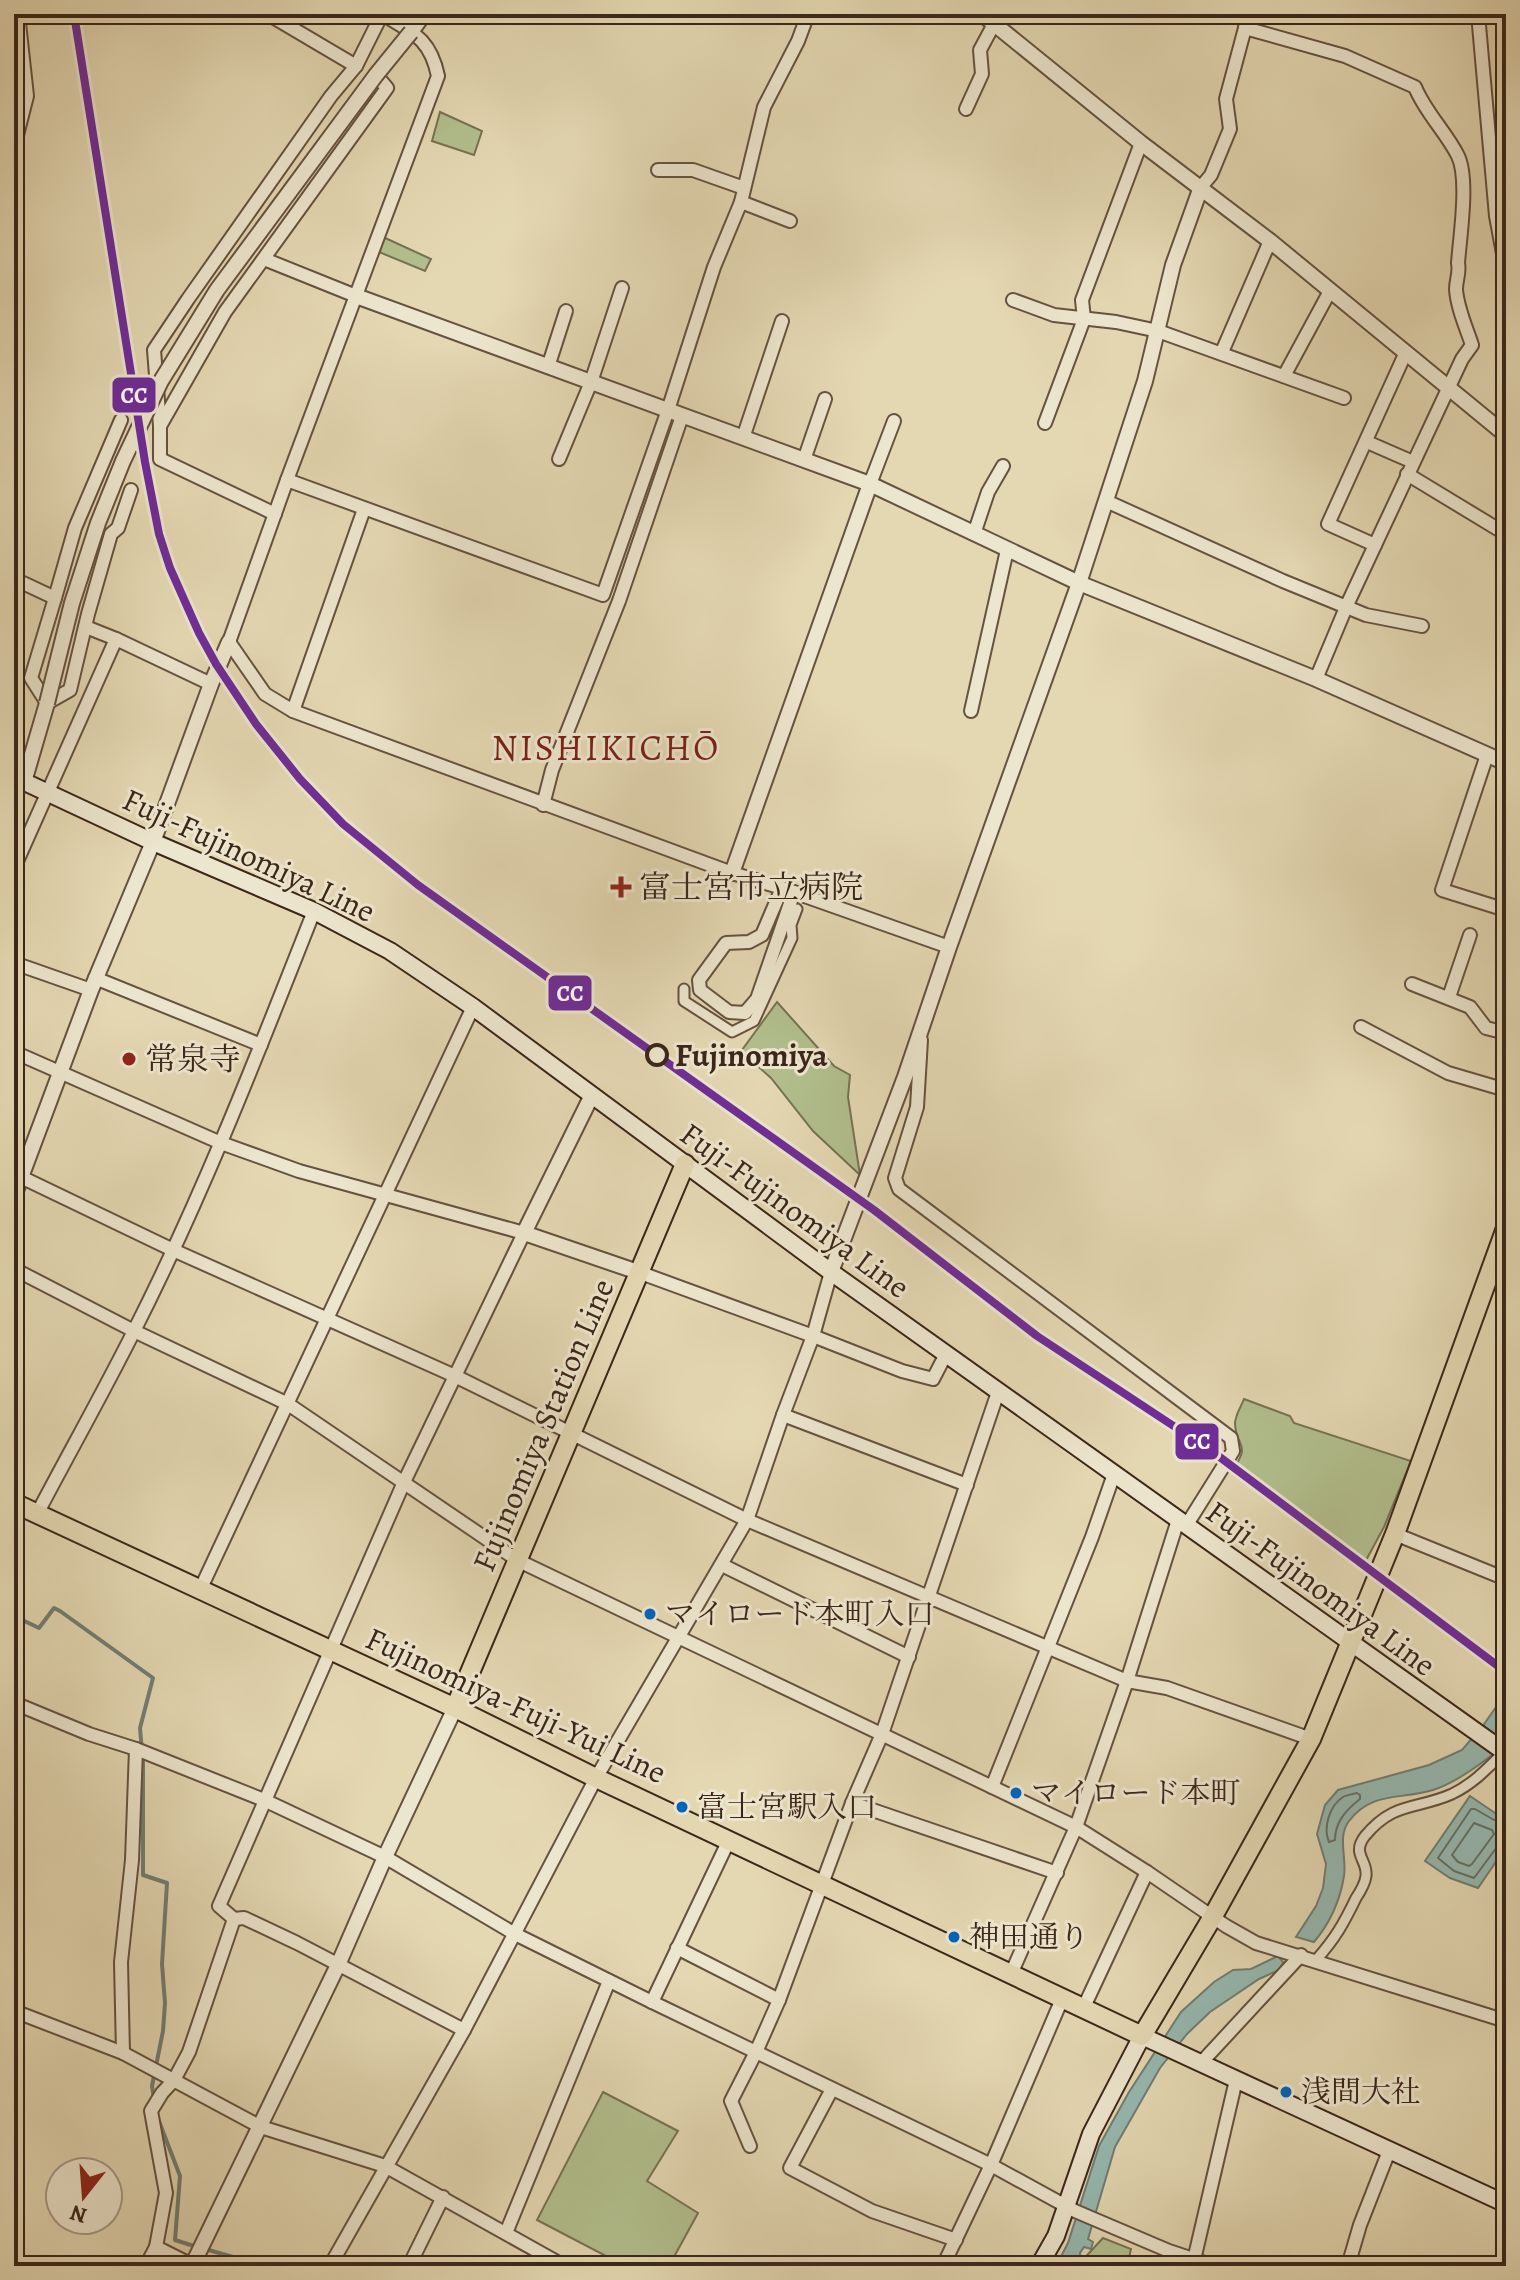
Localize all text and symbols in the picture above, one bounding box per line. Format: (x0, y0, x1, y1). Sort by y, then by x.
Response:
line badge: CC (111, 376, 157, 414)
text: CC (121, 381, 147, 411)
district label: NISHIKICHŌ (492, 723, 720, 772)
street label: Fuji-Fujinomiya Line (116, 777, 382, 933)
place label: 富士宮市立病院 (639, 865, 863, 909)
marker: 富士宮市立病院 (610, 876, 632, 898)
line badge: CC (547, 974, 593, 1012)
text: CC (557, 979, 583, 1009)
place label: Fujinomiya (675, 1033, 828, 1077)
place label: 常泉寺 (145, 1037, 241, 1081)
marker: Fujinomiya (646, 1044, 668, 1066)
marker: 常泉寺 (120, 1050, 138, 1068)
street label: Fuji-Fujinomiya Line (671, 1112, 919, 1308)
street label: Fujinomiya Station Line (461, 1272, 625, 1578)
line badge: CC (1174, 1422, 1220, 1461)
text: CC (1184, 1427, 1210, 1457)
street label: Fuji-Fujinomiya Line (1197, 1490, 1445, 1686)
place label: マイロード本町入口 (665, 1594, 934, 1634)
marker: マイロード本町入口 (642, 1606, 658, 1622)
street label: Fujinomiya-Fuji-Yui Line (359, 1616, 673, 1794)
place label: マイロード本町 (1031, 1773, 1240, 1813)
marker: マイロード本町 (1008, 1785, 1024, 1801)
place label: 富士宮駅入口 (697, 1787, 877, 1827)
marker: 富士宮駅入口 (674, 1799, 690, 1815)
place label: 神田通り (969, 1917, 1089, 1957)
marker: 神田通り (946, 1929, 962, 1945)
place label: 浅間大社 (1301, 2072, 1421, 2112)
marker: 浅間大社 (1278, 2084, 1294, 2100)
north arrow (44, 2156, 124, 2236)
text: N (66, 2197, 90, 2231)

